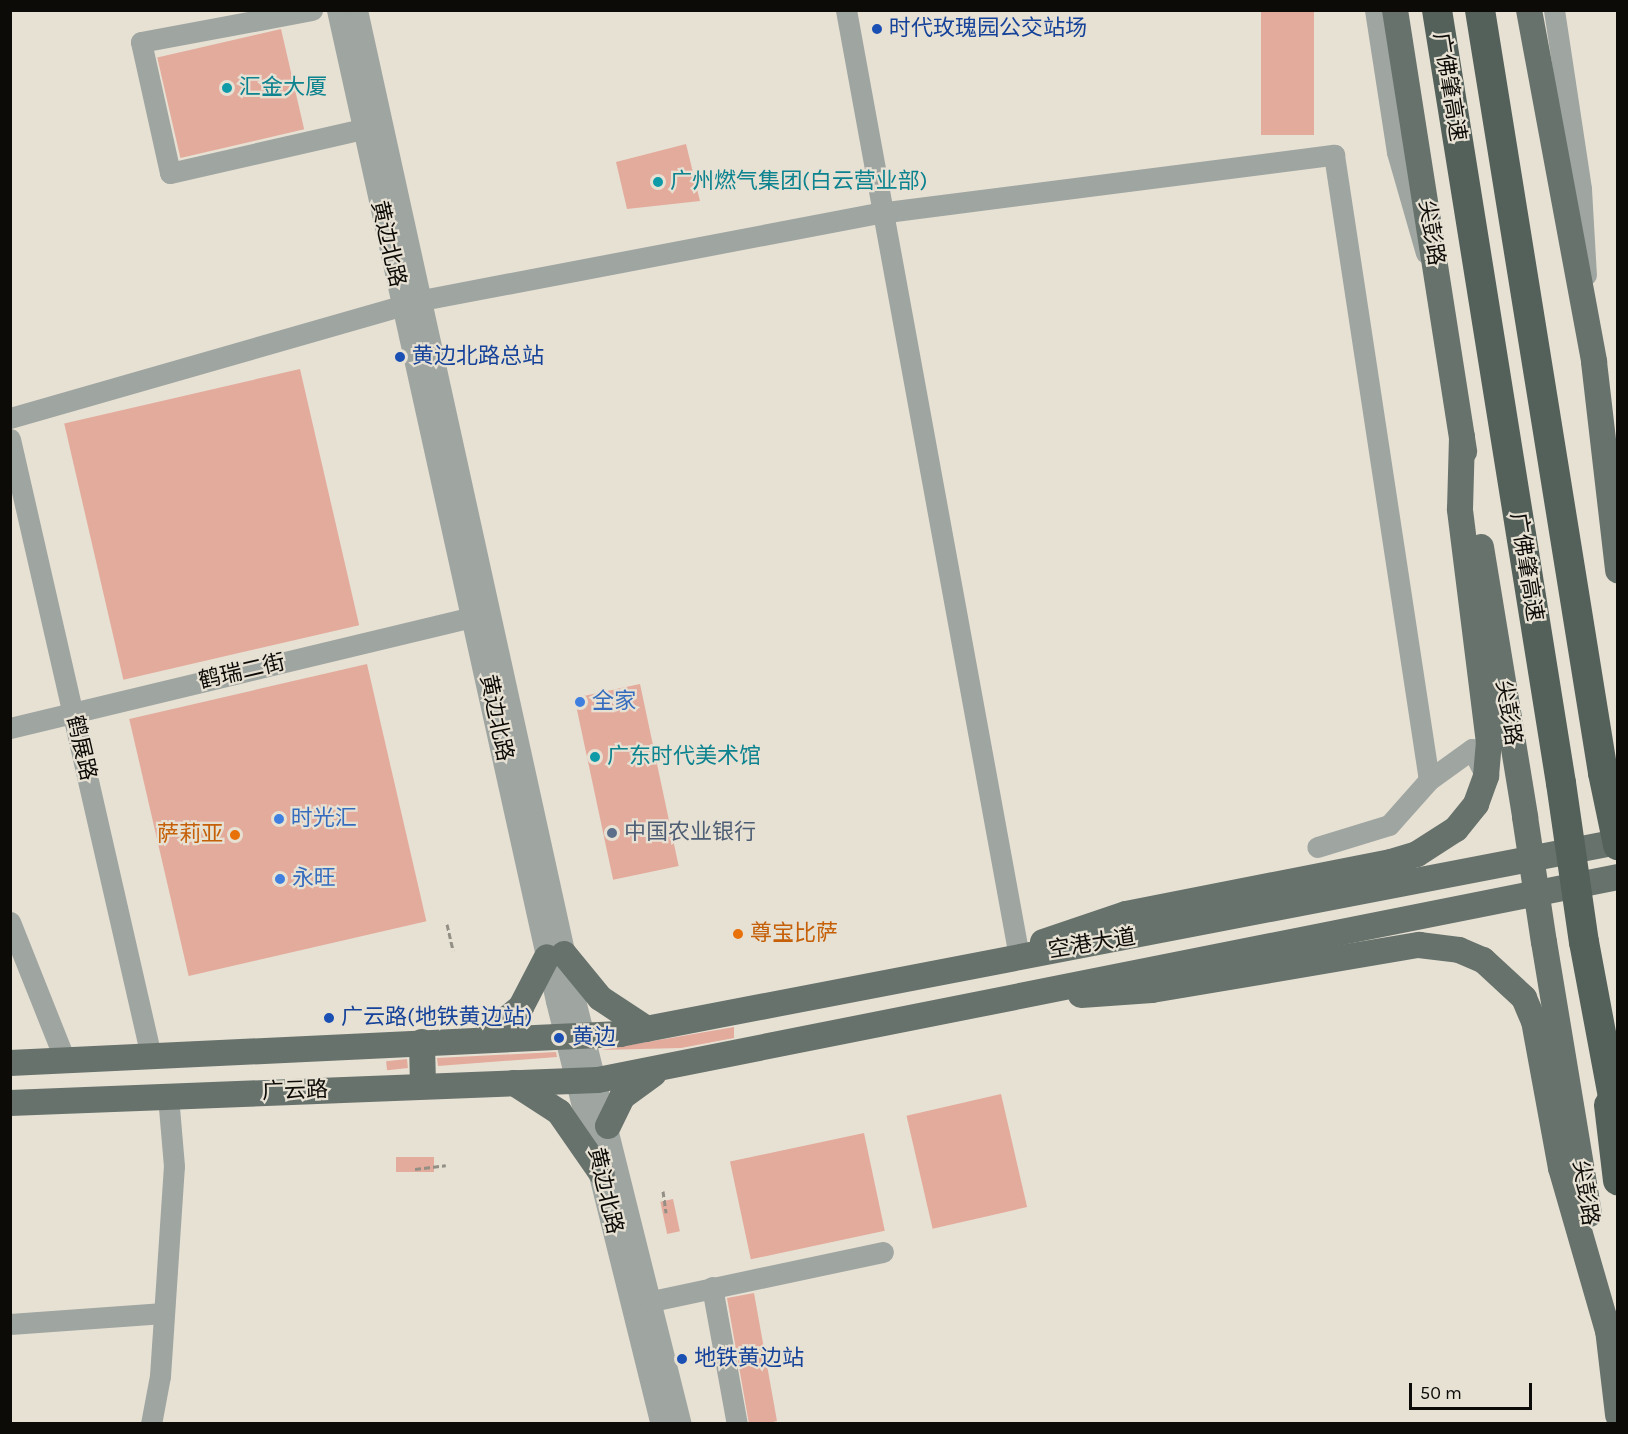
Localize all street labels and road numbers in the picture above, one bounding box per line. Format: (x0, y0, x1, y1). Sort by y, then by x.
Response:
street label: 广佛肇高速 (1427, 31, 1471, 143)
street label: 黄边北路 (365, 198, 411, 290)
street label: 尖彭路 (1413, 198, 1449, 268)
street label: 广佛肇高速 (1504, 511, 1548, 623)
street label: 鹤瑞二街 (196, 649, 288, 695)
street label: 黄边北路 (474, 672, 518, 764)
street label: 尖彭路 (1490, 678, 1526, 748)
street label: 鹤展路 (61, 713, 101, 783)
street label: 空港大道 (1046, 924, 1138, 964)
street label: 广云路 (262, 1077, 328, 1105)
street label: 黄边北路 (582, 1145, 628, 1237)
street label: 尖彭路 (1567, 1158, 1603, 1228)

